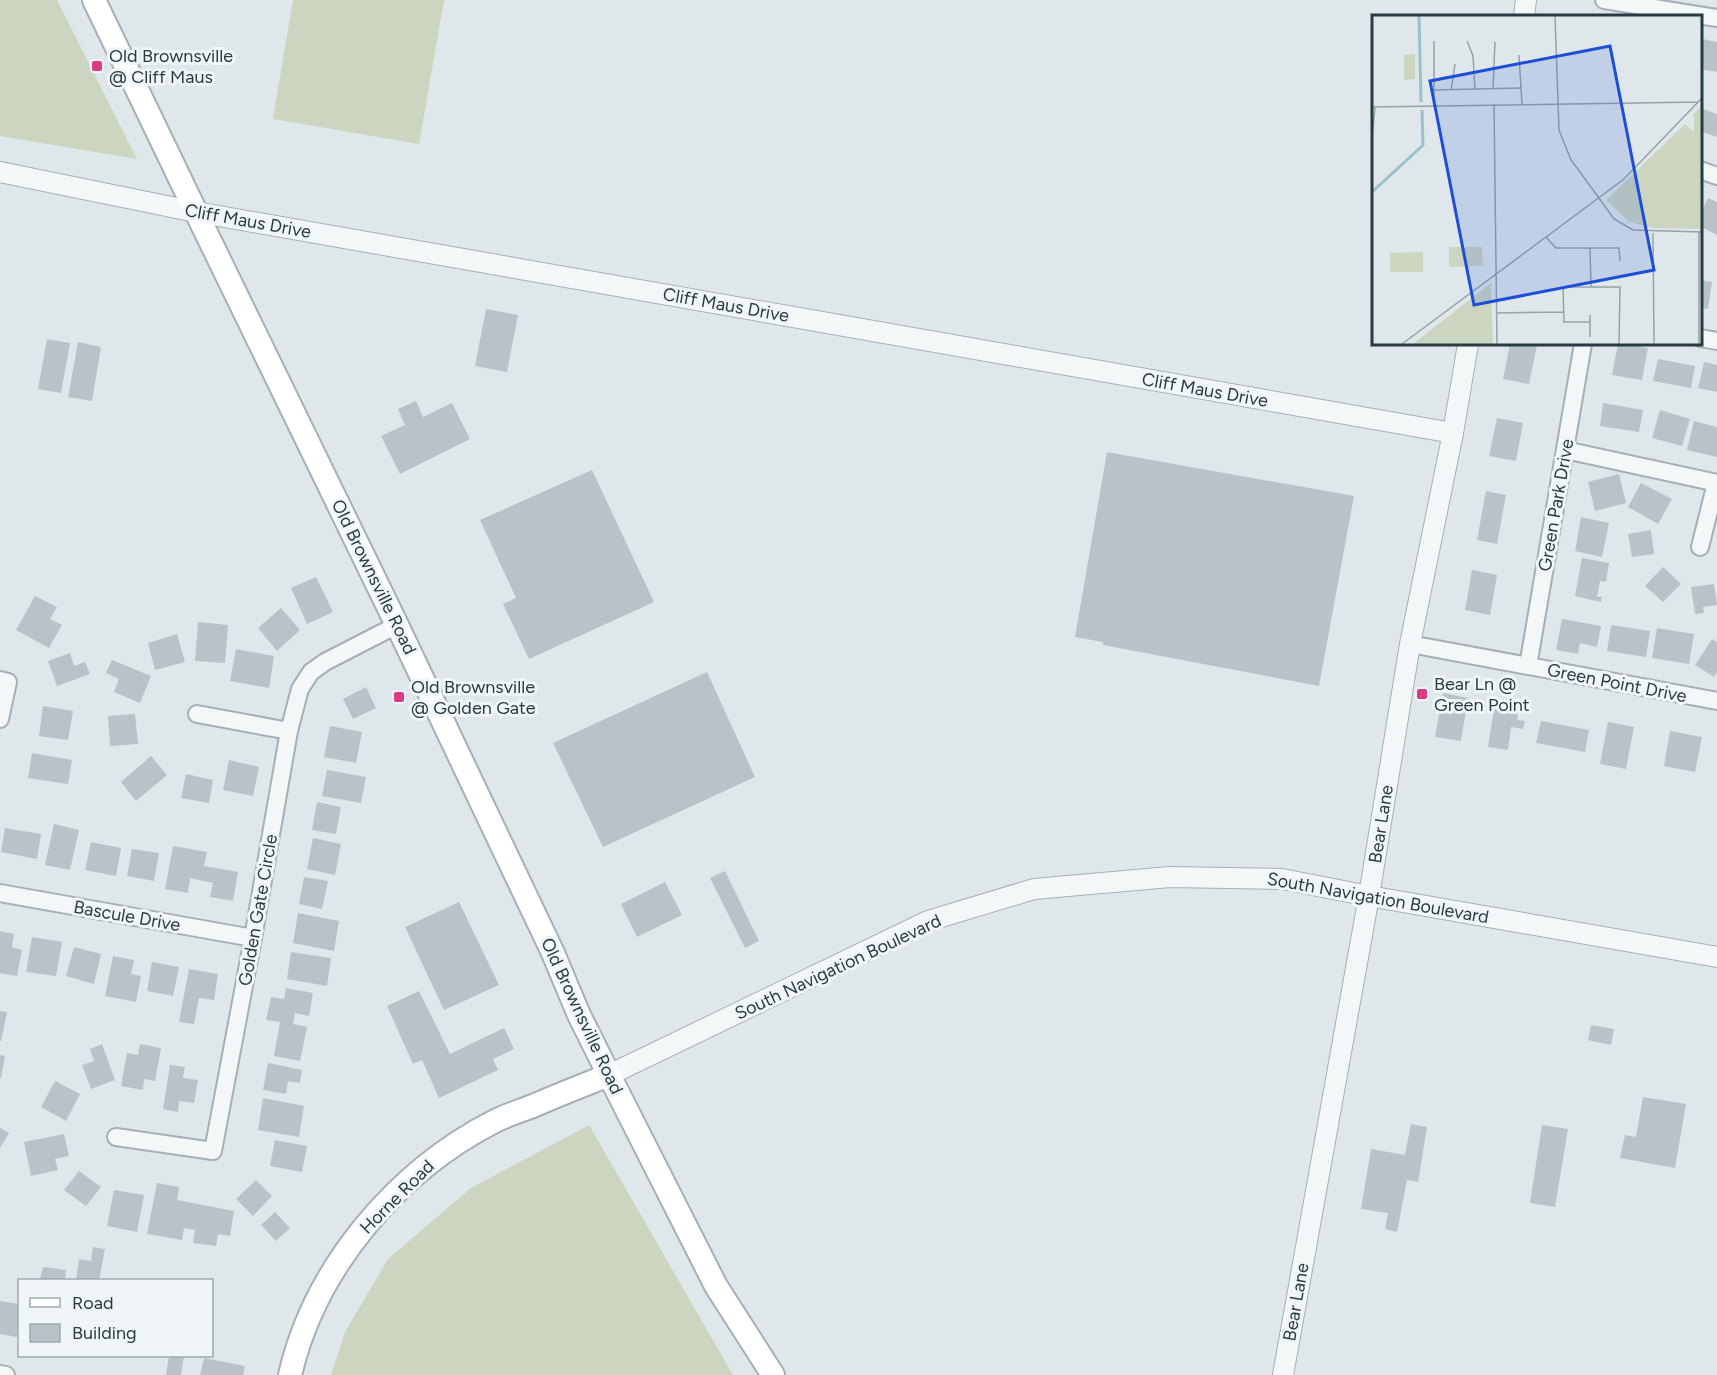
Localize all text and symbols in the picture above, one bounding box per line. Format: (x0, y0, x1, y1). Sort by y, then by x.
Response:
inset map (1372, 15, 1702, 345)
place label: Old Brownsville @ Cliff Maus (109, 45, 233, 88)
marker: Old Brownsville @ Cliff Maus (90, 59, 104, 73)
street label: Cliff Maus Drive (183, 199, 313, 243)
street label: Cliff Maus Drive (661, 283, 791, 327)
street label: Cliff Maus Drive (1140, 368, 1270, 412)
street label: Green Park Drive (1534, 437, 1579, 573)
street label: Old Brownsville Road (327, 496, 421, 658)
street label: Green Point Drive (1545, 659, 1689, 707)
place label: Bear Ln @ Green Point (1434, 673, 1530, 716)
place label: Old Brownsville @ Golden Gate (411, 676, 536, 719)
marker: Bear Ln @ Green Point (1415, 687, 1429, 701)
marker: Old Brownsville @ Golden Gate (392, 690, 406, 704)
street label: Bear Lane (1364, 783, 1398, 865)
street label: Golden Gate Circle (234, 832, 282, 988)
street label: South Navigation Boulevard (1265, 868, 1491, 928)
street label: Bascule Drive (72, 896, 182, 936)
street label: South Navigation Boulevard (731, 909, 945, 1025)
street label: Old Brownsville Road (536, 934, 628, 1098)
street label: Horne Road (355, 1155, 439, 1239)
street label: Bear Lane (1278, 1261, 1314, 1343)
legend (18, 1279, 213, 1357)
text: Road (72, 1292, 113, 1314)
text: Building (72, 1322, 137, 1344)

